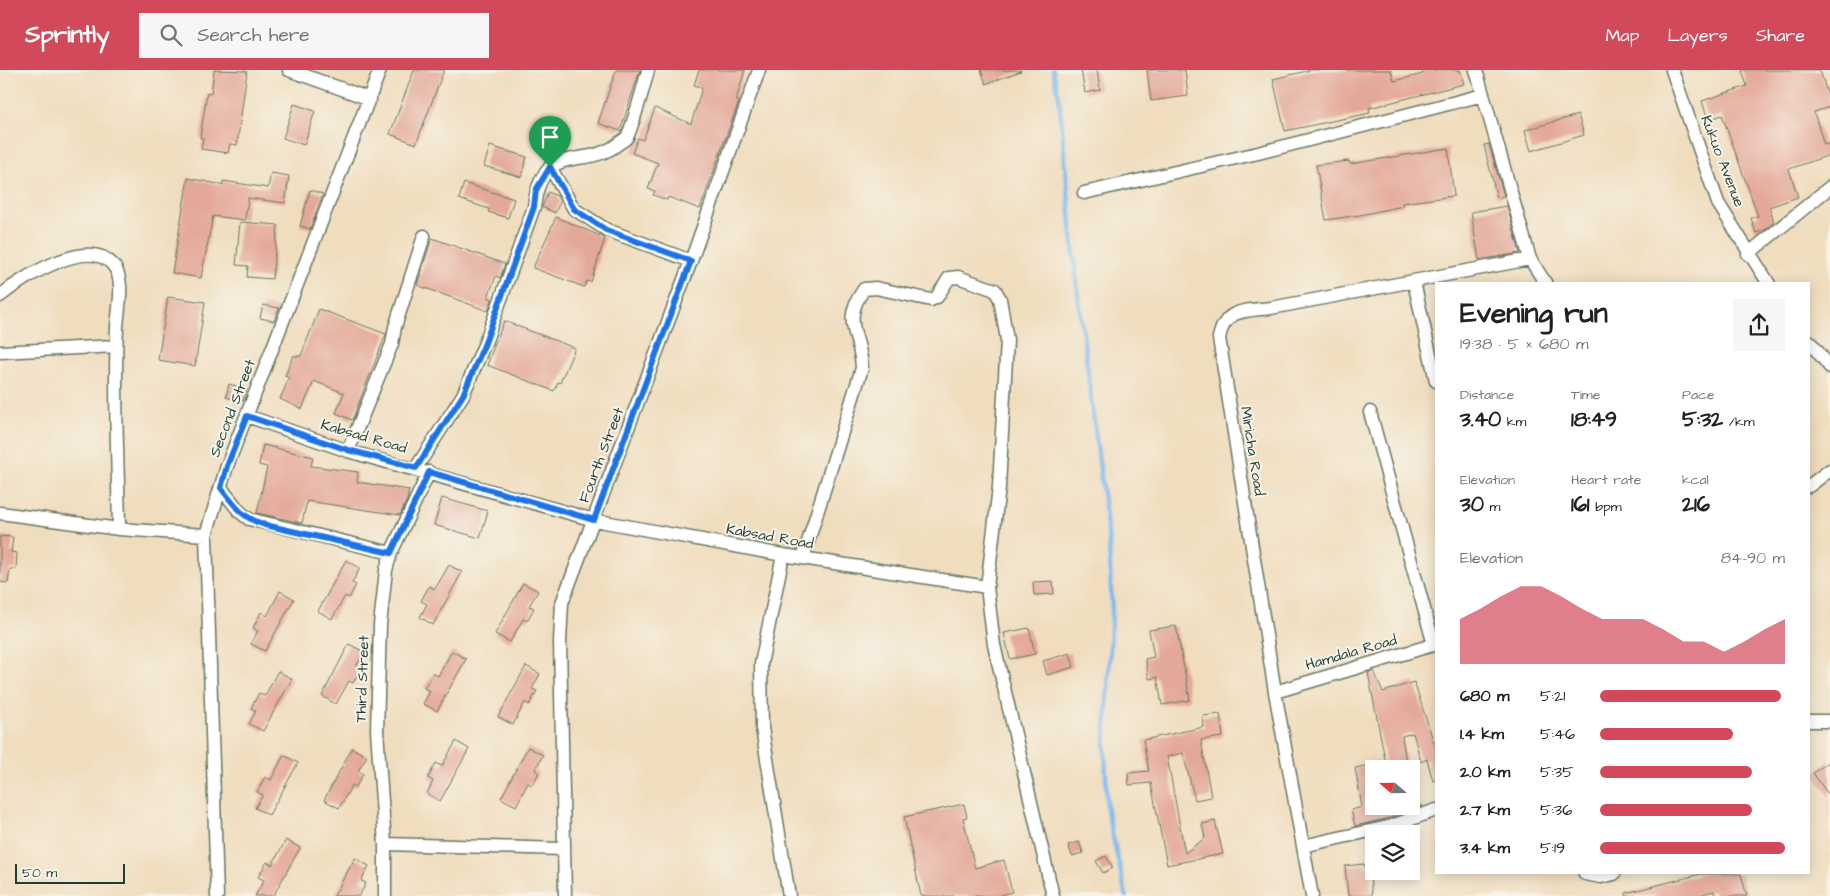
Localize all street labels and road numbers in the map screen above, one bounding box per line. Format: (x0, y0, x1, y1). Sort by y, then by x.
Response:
street label: Kukuo Avenue (1695, 112, 1750, 210)
street label: Second Street (204, 356, 261, 460)
street label: Fourth Street (574, 405, 629, 506)
street label: Miricha Road (1235, 405, 1270, 498)
street label: Kabsad Road (318, 414, 410, 459)
street label: Kabsad Road (725, 518, 816, 555)
street label: Hamdala Road (1303, 629, 1400, 676)
street label: Third Street (350, 635, 375, 723)

